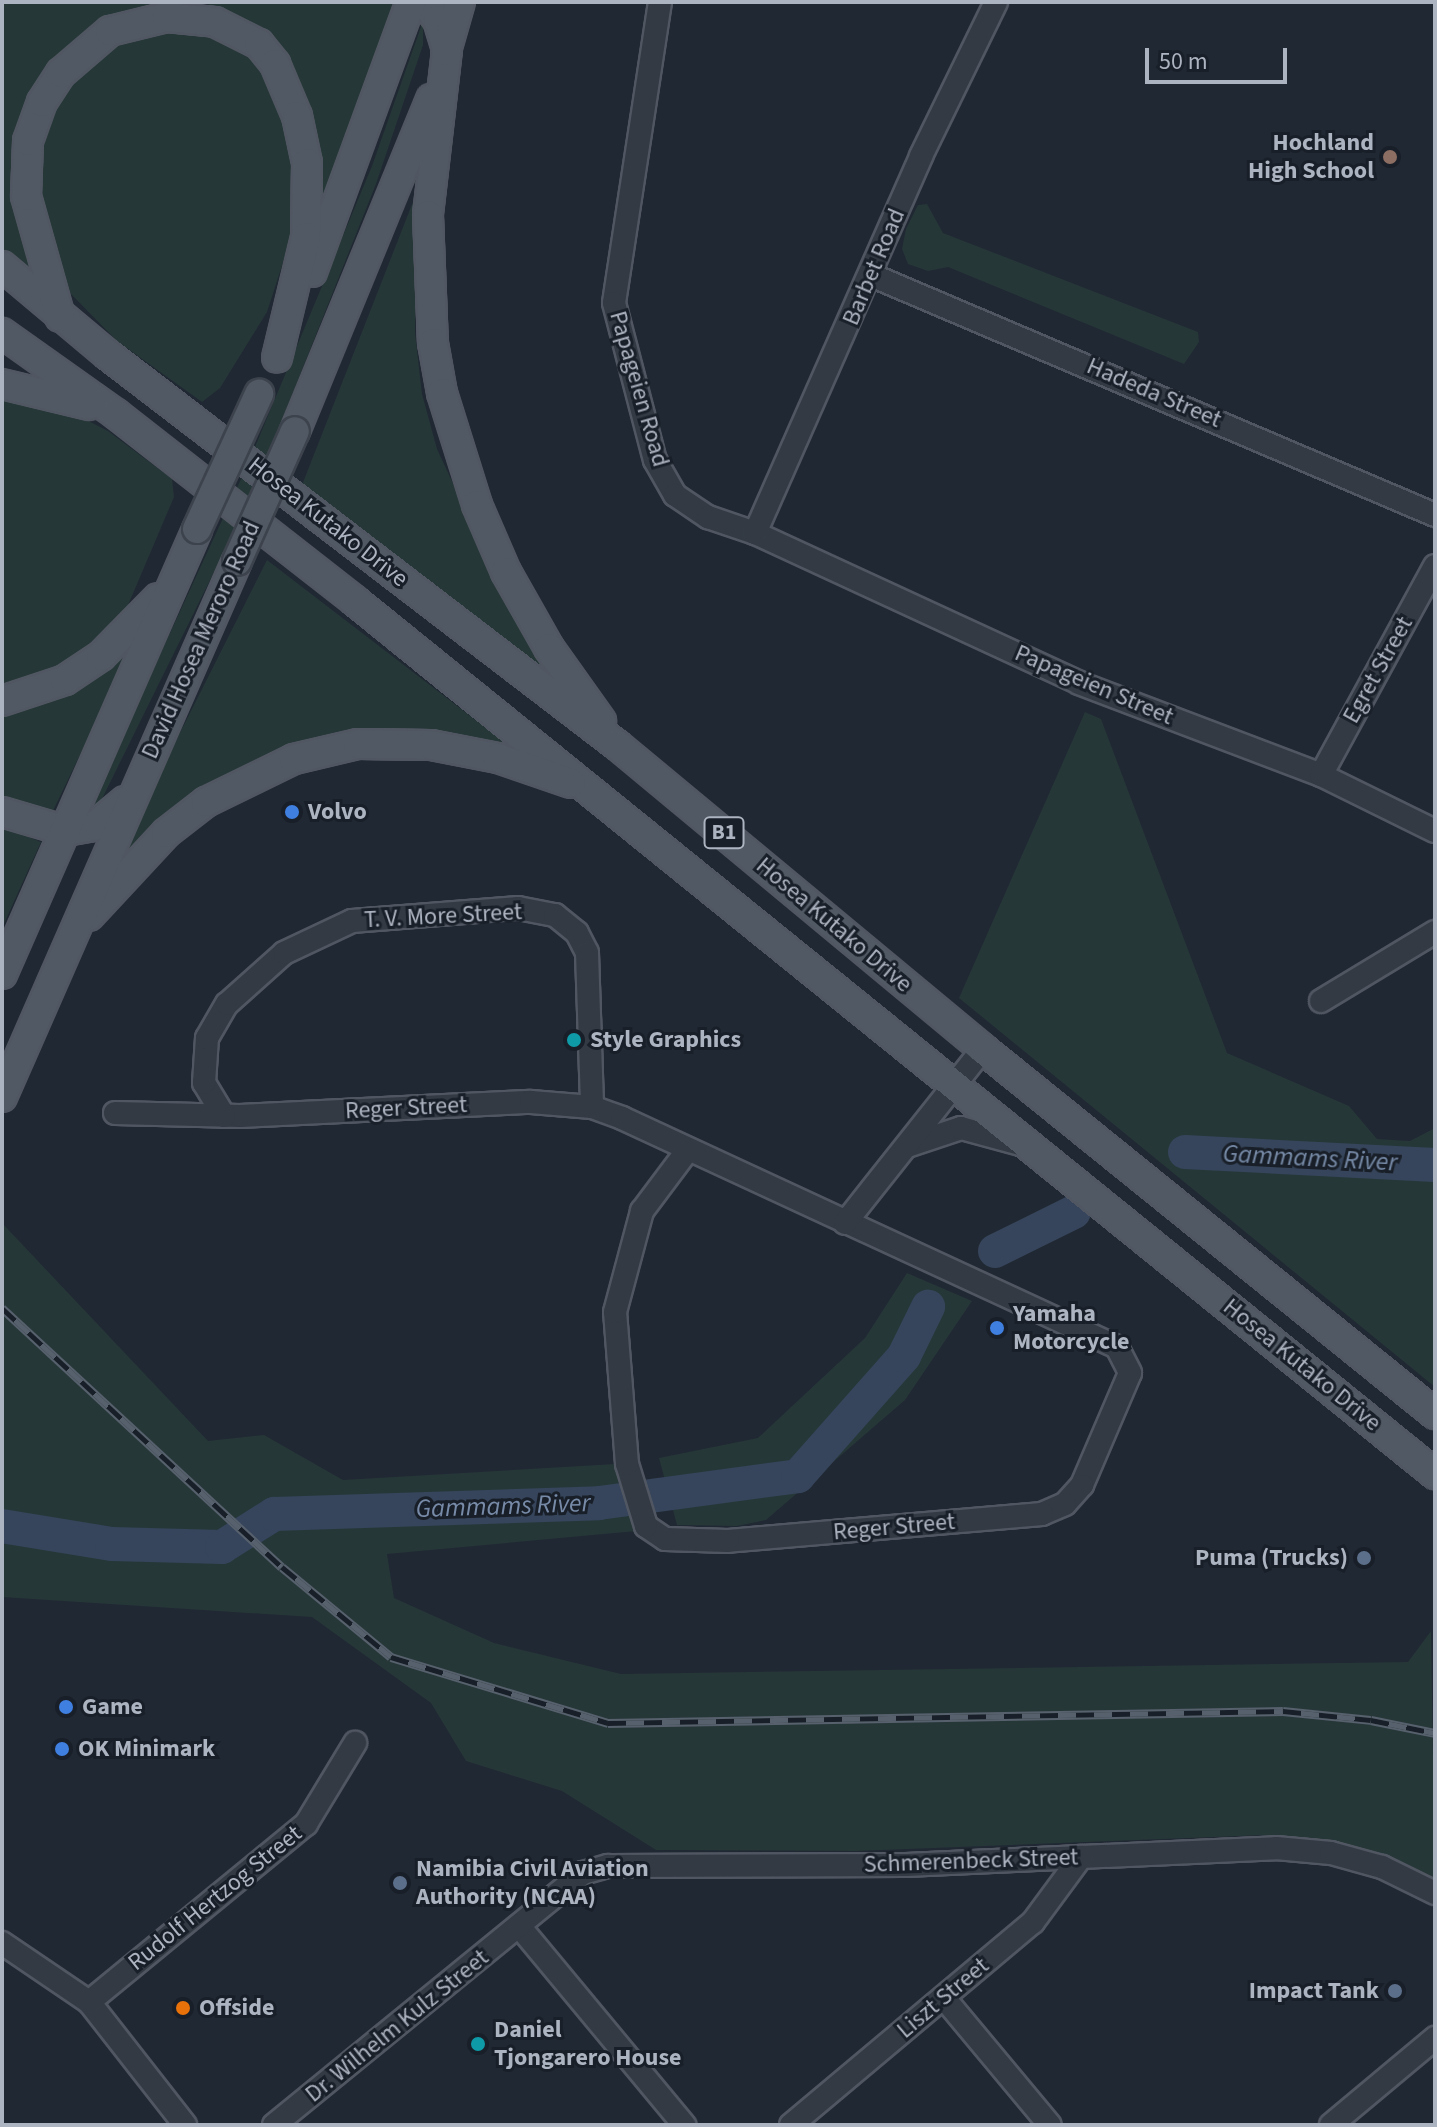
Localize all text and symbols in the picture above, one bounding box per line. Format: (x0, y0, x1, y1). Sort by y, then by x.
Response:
scale bar (1149, 32, 1291, 82)
text: 50 m (1159, 44, 1208, 79)
place label: Hochland High School (1248, 129, 1374, 185)
marker: Hochland High School (1381, 148, 1399, 166)
street label: Barbet Road (837, 204, 911, 330)
street label: Papageien Road (603, 308, 675, 470)
street label: Hadeda Street (1082, 352, 1226, 434)
street label: Hosea Kutako Drive (242, 451, 414, 593)
street label: David Hosea Meroro Road (136, 517, 266, 763)
street label: Egret Street (1337, 612, 1419, 728)
street label: Papageien Street (1010, 639, 1178, 731)
place label: Volvo (308, 798, 367, 826)
marker: Volvo (283, 803, 301, 821)
road number: B1 (702, 815, 746, 851)
street label: Hosea Kutako Drive (750, 851, 918, 999)
street label: T. V. More Street (363, 897, 523, 935)
place label: Style Graphics (590, 1026, 741, 1054)
marker: Style Graphics (565, 1031, 583, 1049)
street label: Reger Street (344, 1090, 468, 1126)
water label: Gammams River (1222, 1138, 1398, 1178)
street label: Hosea Kutako Drive (1217, 1293, 1387, 1437)
place label: Yamaha Motorcycle (1013, 1300, 1129, 1356)
marker: Yamaha Motorcycle (988, 1319, 1006, 1337)
water label: Gammams River (415, 1487, 591, 1525)
street label: Reger Street (832, 1507, 956, 1547)
place label: Puma (Trucks) (1195, 1544, 1348, 1572)
marker: Puma (Trucks) (1355, 1549, 1373, 1567)
place label: Game (82, 1693, 143, 1721)
marker: Game (57, 1698, 75, 1716)
place label: OK Minimark (78, 1735, 215, 1763)
marker: OK Minimark (53, 1740, 71, 1758)
street label: Rudolf Hertzog Street (122, 1819, 308, 1977)
street label: Schmerenbeck Street (863, 1843, 1079, 1879)
place label: Namibia Civil Aviation Authority (NCAA) (416, 1855, 649, 1911)
marker: Namibia Civil Aviation Authority (NCAA) (391, 1874, 409, 1892)
street label: Dr. Wilhelm Kulz Street (300, 1943, 494, 2109)
street label: Liszt Street (891, 1951, 995, 2045)
place label: Impact Tank (1249, 1977, 1379, 2005)
marker: Impact Tank (1386, 1982, 1404, 2000)
place label: Offside (199, 1994, 274, 2022)
marker: Offside (174, 1999, 192, 2017)
place label: Daniel Tjongarero House (494, 2016, 681, 2072)
marker: Daniel Tjongarero House (469, 2035, 487, 2053)

